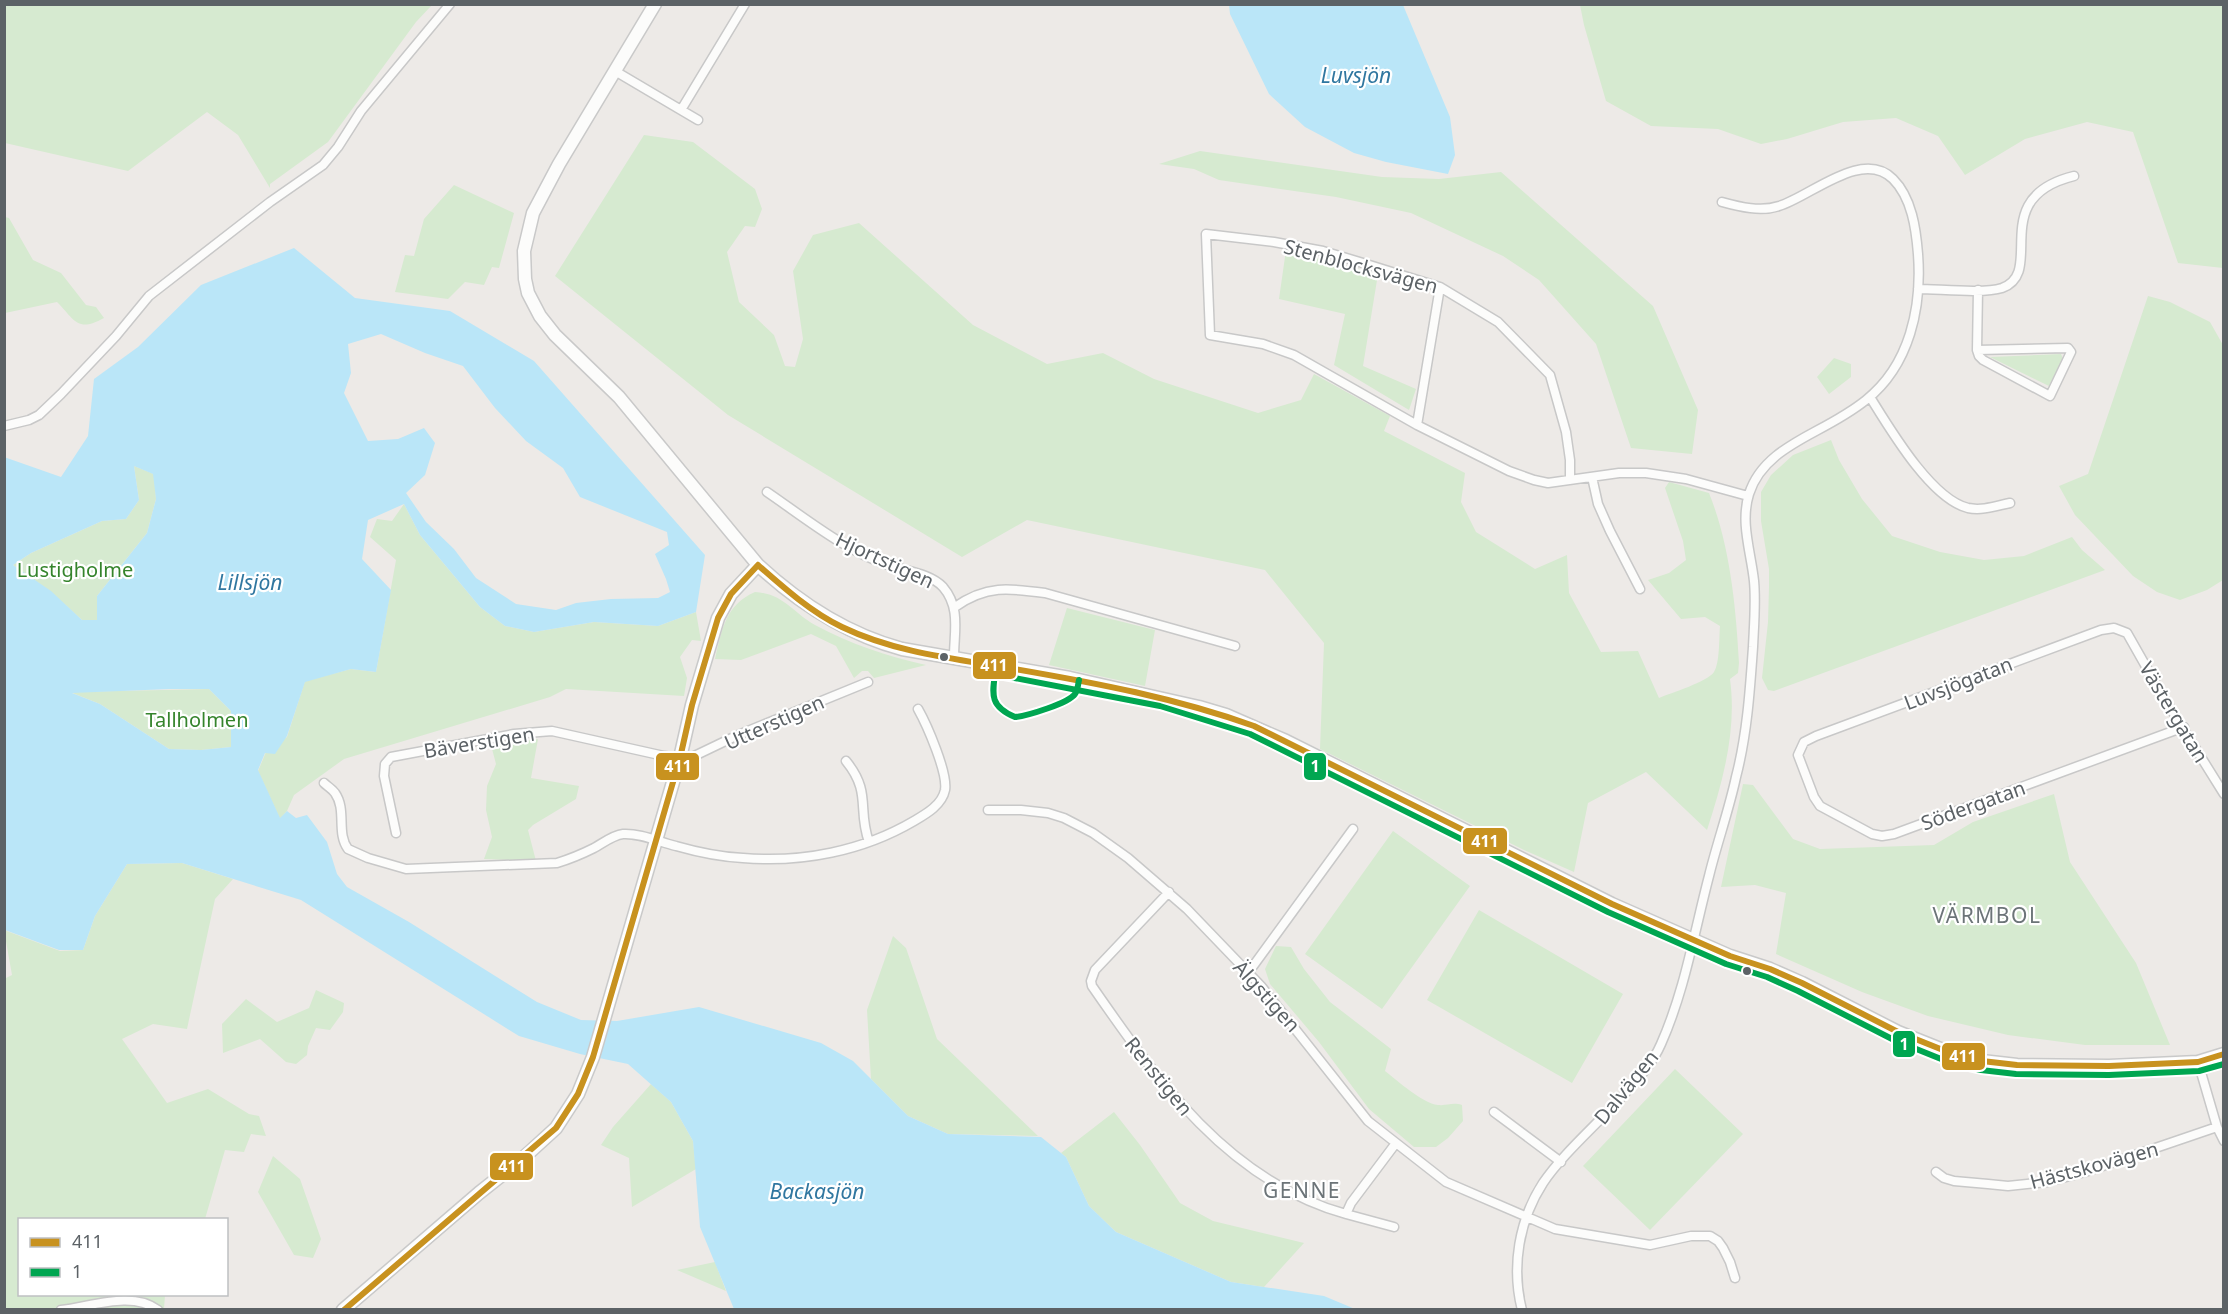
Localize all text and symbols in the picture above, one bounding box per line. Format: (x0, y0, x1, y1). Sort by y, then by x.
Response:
water label: Luvsjön (1321, 61, 1391, 89)
street label: Stenblocksvägen (1281, 232, 1441, 300)
street label: Hjortstigen (832, 525, 938, 595)
park label: Lustigholme (17, 556, 133, 583)
water label: Lillsjön (218, 568, 282, 596)
street label: Luvsjögatan (1900, 650, 2016, 716)
unlabelled marker (938, 651, 950, 663)
line badge: 411 (972, 651, 1017, 680)
text: 411 (980, 654, 1008, 676)
street label: Västergatan (2133, 656, 2215, 768)
street label: Utterstigen (720, 688, 828, 756)
park label: Tallholmen (145, 706, 249, 733)
street label: Bäverstigen (422, 720, 536, 764)
line badge: 411 (655, 752, 700, 781)
line badge: 1 (1303, 752, 1327, 781)
text: 411 (664, 755, 692, 777)
text: 1 (1310, 755, 1320, 777)
street label: Södergatan (1917, 774, 2029, 836)
line badge: 411 (1462, 827, 1508, 855)
text: 411 (1471, 830, 1499, 852)
district label: VÄRMBOL (1933, 901, 2041, 929)
street label: Älgstigen (1227, 954, 1307, 1038)
unlabelled marker (1741, 965, 1753, 977)
line badge: 1 (1892, 1030, 1916, 1058)
street label: Renstigen (1119, 1031, 1199, 1121)
text: 1 (1899, 1033, 1909, 1055)
line badge: 411 (1941, 1042, 1986, 1071)
street label: Dalvägen (1588, 1044, 1664, 1130)
text: 411 (1949, 1045, 1977, 1067)
street label: Hästskovägen (2027, 1135, 2161, 1195)
line badge: 411 (489, 1152, 534, 1181)
text: 411 (498, 1155, 526, 1177)
district label: GENNE (1263, 1176, 1341, 1204)
water label: Backasjön (770, 1177, 864, 1205)
legend (18, 1218, 228, 1296)
text: 411 (72, 1229, 103, 1253)
text: 1 (72, 1259, 82, 1283)

